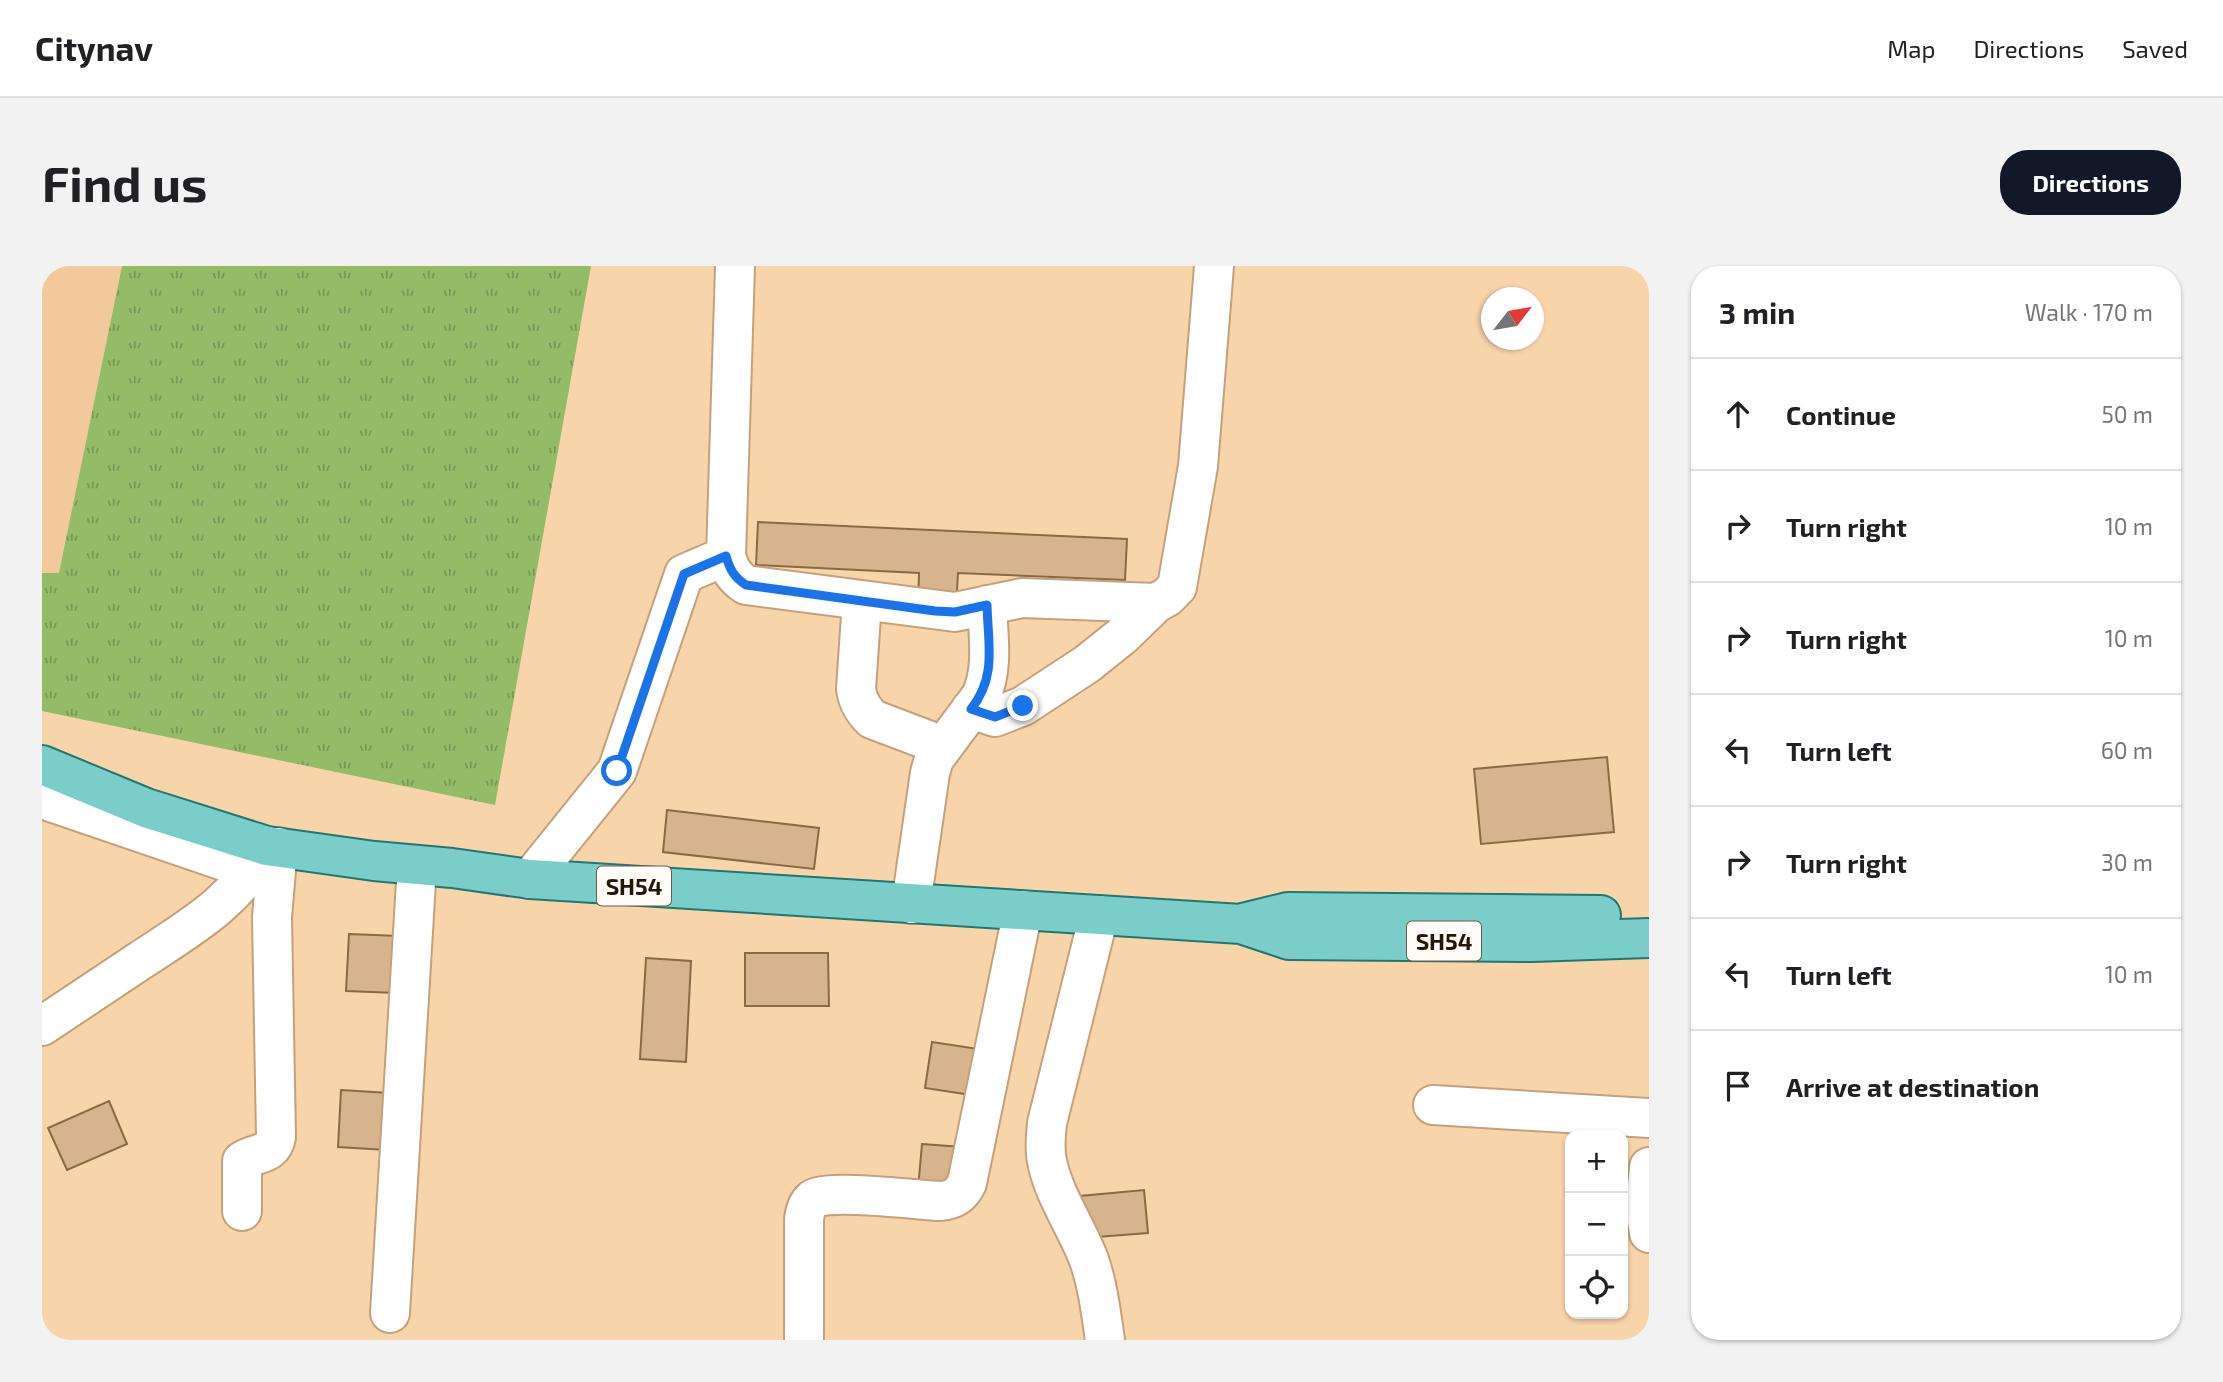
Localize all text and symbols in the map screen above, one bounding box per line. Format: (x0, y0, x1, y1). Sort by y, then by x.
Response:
text: Citynav (35, 28, 153, 68)
text: Map (1887, 34, 1935, 63)
text: Directions (1973, 34, 2084, 63)
text: Saved (2122, 34, 2188, 63)
button: Directions (2000, 150, 2181, 215)
text: Find us (42, 153, 207, 212)
north arrow (1481, 287, 1544, 350)
text: 3 min (1719, 294, 1795, 330)
text: Walk · 170 m (2025, 298, 2153, 326)
icon: ahead (1719, 395, 1757, 433)
text: Continue (1786, 399, 1896, 430)
text: 50 m (2102, 400, 2153, 428)
icon: right (1719, 507, 1757, 545)
text: Turn right (1786, 511, 1907, 542)
text: 10 m (2105, 512, 2153, 540)
icon: right (1719, 619, 1757, 657)
text: Turn right (1786, 623, 1907, 654)
text: 10 m (2105, 624, 2153, 652)
route end (1007, 690, 1038, 721)
icon: left (1719, 731, 1757, 769)
text: Turn left (1786, 735, 1892, 766)
text: 60 m (2101, 736, 2153, 764)
route start (601, 755, 632, 786)
icon: right (1719, 843, 1757, 881)
text: Turn right (1786, 847, 1907, 878)
text: 30 m (2101, 848, 2153, 876)
road number: SH54 (597, 866, 671, 906)
road number: SH54 (1407, 922, 1481, 960)
icon: left (1719, 955, 1757, 993)
text: Turn left (1786, 959, 1892, 990)
text: 10 m (2105, 960, 2153, 988)
icon: arrive (1719, 1067, 1757, 1105)
text: Arrive at destination (1786, 1071, 2039, 1102)
map controls (1565, 1130, 1628, 1319)
button: + (1565, 1130, 1628, 1193)
button: − (1565, 1193, 1628, 1256)
button: locate (1565, 1256, 1628, 1319)

